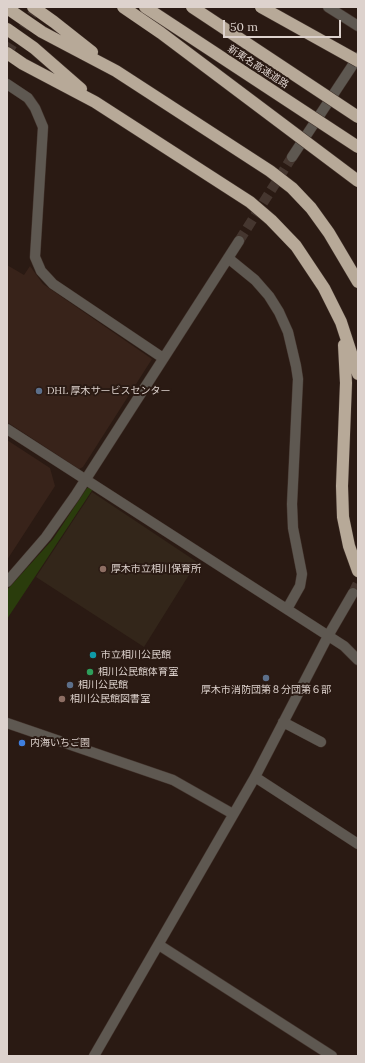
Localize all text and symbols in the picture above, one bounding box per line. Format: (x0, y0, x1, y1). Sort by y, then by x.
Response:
scale bar (225, 12, 343, 38)
text: 50 m (230, 19, 258, 34)
street label: 新東名高速道路 (225, 43, 291, 91)
place label: DHL 厚木サービスセンター (47, 385, 171, 397)
marker: DHL 厚木サービスセンター (34, 386, 44, 396)
place label: 厚木市立相川保育所 (111, 563, 201, 575)
marker: 厚木市立相川保育所 (98, 564, 108, 574)
place label: 市立相川公民館 (101, 649, 171, 661)
marker: 市立相川公民館 (88, 650, 98, 660)
place label: 相川公民館体育室 (98, 666, 178, 678)
marker: 相川公民館体育室 (85, 667, 95, 677)
marker: 厚木市消防団第８分団第６部 (261, 673, 271, 683)
place label: 相川公民館 (78, 679, 128, 691)
marker: 相川公民館 (65, 680, 75, 690)
place label: 厚木市消防団第８分団第６部 (201, 684, 331, 696)
place label: 相川公民館図書室 (70, 693, 150, 705)
marker: 相川公民館図書室 (57, 694, 67, 704)
place label: 内海いちご園 (30, 737, 90, 749)
marker: 内海いちご園 (17, 738, 27, 748)

